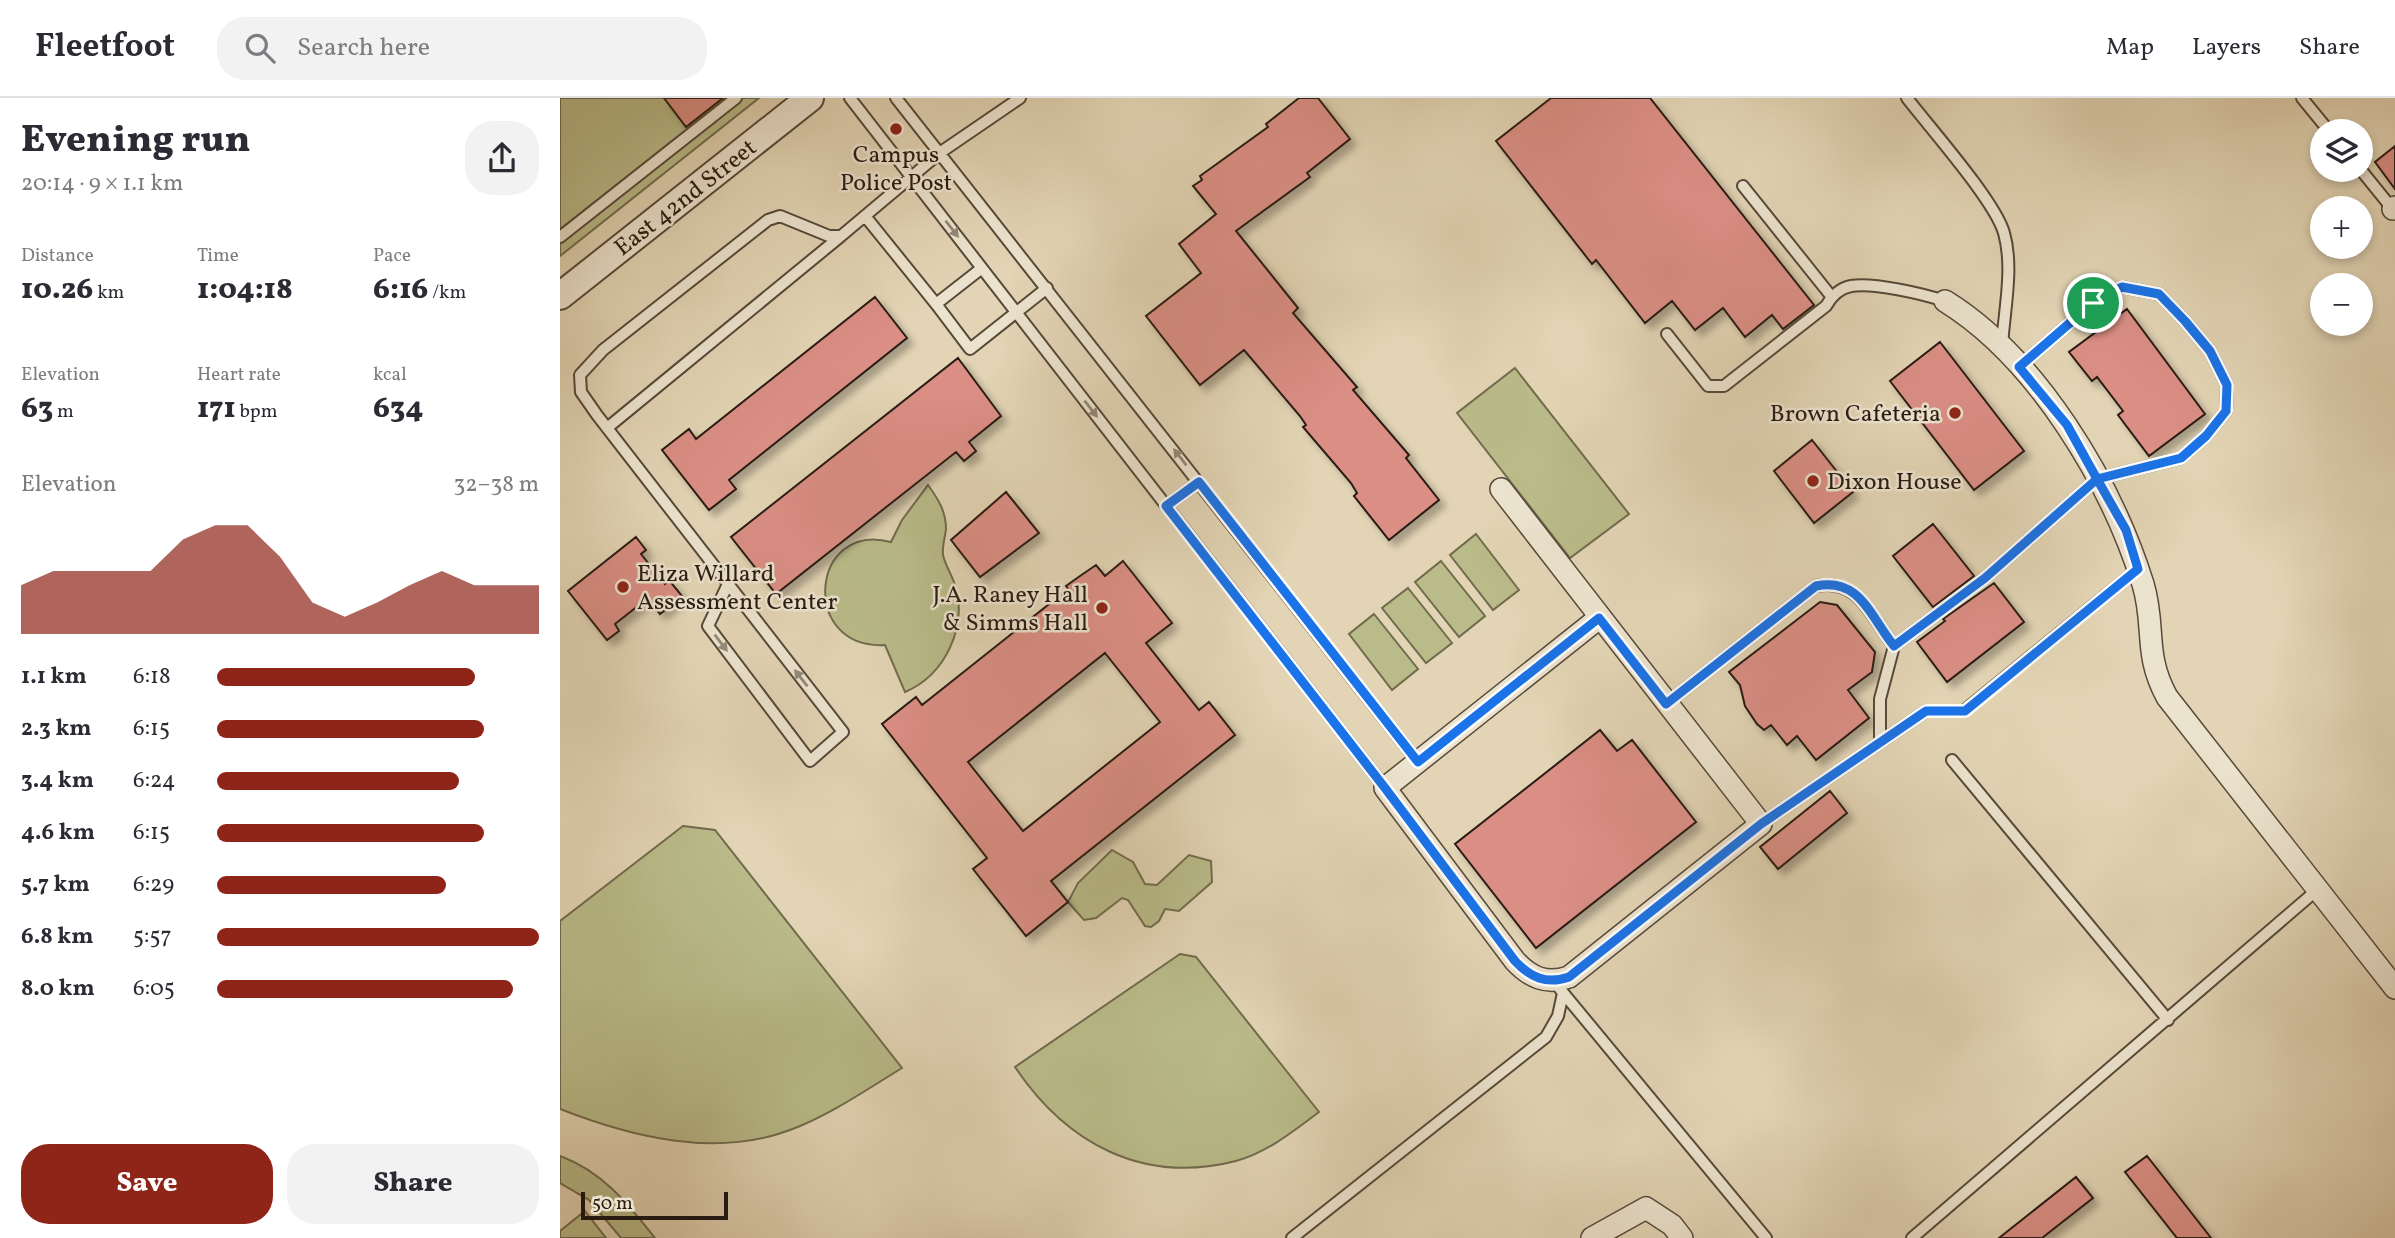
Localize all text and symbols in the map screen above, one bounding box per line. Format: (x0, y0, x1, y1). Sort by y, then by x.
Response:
search box (217, 17, 707, 80)
text: Fleetfoot (35, 25, 175, 71)
icon: search (241, 29, 279, 67)
text: Search here (297, 30, 430, 66)
text: Map (2106, 31, 2154, 65)
text: Layers (2192, 31, 2261, 65)
text: Share (2299, 31, 2360, 65)
text: Evening run (21, 115, 251, 168)
map controls (2310, 119, 2373, 336)
button: layers (2310, 119, 2373, 182)
button: share (465, 121, 539, 195)
marker: Campus Police Post (888, 121, 904, 137)
street label: East 42nd Street (608, 132, 765, 265)
place label: Campus Police Post (840, 139, 952, 201)
text: 20:14 · 9 × 1.1 km (21, 168, 183, 200)
button: + (2310, 196, 2373, 259)
one-way arrow (944, 220, 959, 238)
text: Distance (21, 243, 94, 269)
text: Time (197, 243, 239, 269)
text: Pace (373, 243, 411, 269)
text: 10.26 (21, 269, 93, 311)
text: 1:04:18 (197, 269, 293, 311)
text: 6:16 (373, 269, 428, 311)
pin (2063, 273, 2123, 333)
button: − (2310, 273, 2373, 336)
text: km (93, 280, 124, 306)
text: /km (428, 280, 466, 306)
icon: arrive (2074, 284, 2112, 322)
text: Elevation (21, 362, 100, 388)
text: Heart rate (197, 362, 281, 388)
text: kcal (373, 362, 407, 388)
text: 63 (21, 388, 53, 430)
text: 171 (197, 388, 236, 430)
text: 634 (373, 388, 423, 430)
place label: Brown Cafeteria (1770, 398, 1941, 432)
text: m (53, 399, 74, 425)
text: bpm (236, 399, 278, 425)
one-way arrow (1083, 400, 1098, 418)
marker: Brown Cafeteria (1947, 405, 1963, 421)
one-way arrow (1173, 449, 1188, 467)
place label: Dixon House (1827, 466, 1962, 500)
text: Elevation (21, 469, 117, 501)
text: 32–38 m (453, 469, 539, 501)
marker: Dixon House (1805, 473, 1821, 489)
place label: Eliza Willard Assessment Center (637, 558, 838, 620)
marker: Eliza Willard Assessment Center (615, 579, 631, 595)
place label: J.A. Raney Hall & Simms Hall (933, 579, 1088, 641)
marker: J.A. Raney Hall & Simms Hall (1094, 600, 1110, 616)
one-way arrow (713, 634, 727, 652)
text: 1.1 km (21, 661, 87, 693)
text: 6:18 (133, 661, 171, 693)
one-way arrow (795, 669, 809, 687)
text: 2.3 km (21, 713, 92, 745)
text: 6:15 (133, 713, 170, 745)
text: 3.4 km (21, 765, 94, 797)
text: 6:24 (133, 765, 175, 797)
text: 4.6 km (21, 817, 95, 849)
text: 6:15 (133, 817, 170, 849)
text: 5.7 km (21, 869, 90, 901)
text: 6:29 (133, 869, 174, 901)
text: 6.8 km (21, 921, 93, 953)
text: 5:57 (133, 921, 172, 953)
text: 8.0 km (21, 973, 95, 1005)
text: 6:05 (133, 973, 175, 1005)
button: Save (21, 1144, 273, 1224)
button: Share (287, 1144, 539, 1224)
scale bar (581, 1189, 728, 1221)
text: 50 m (592, 1191, 633, 1217)

